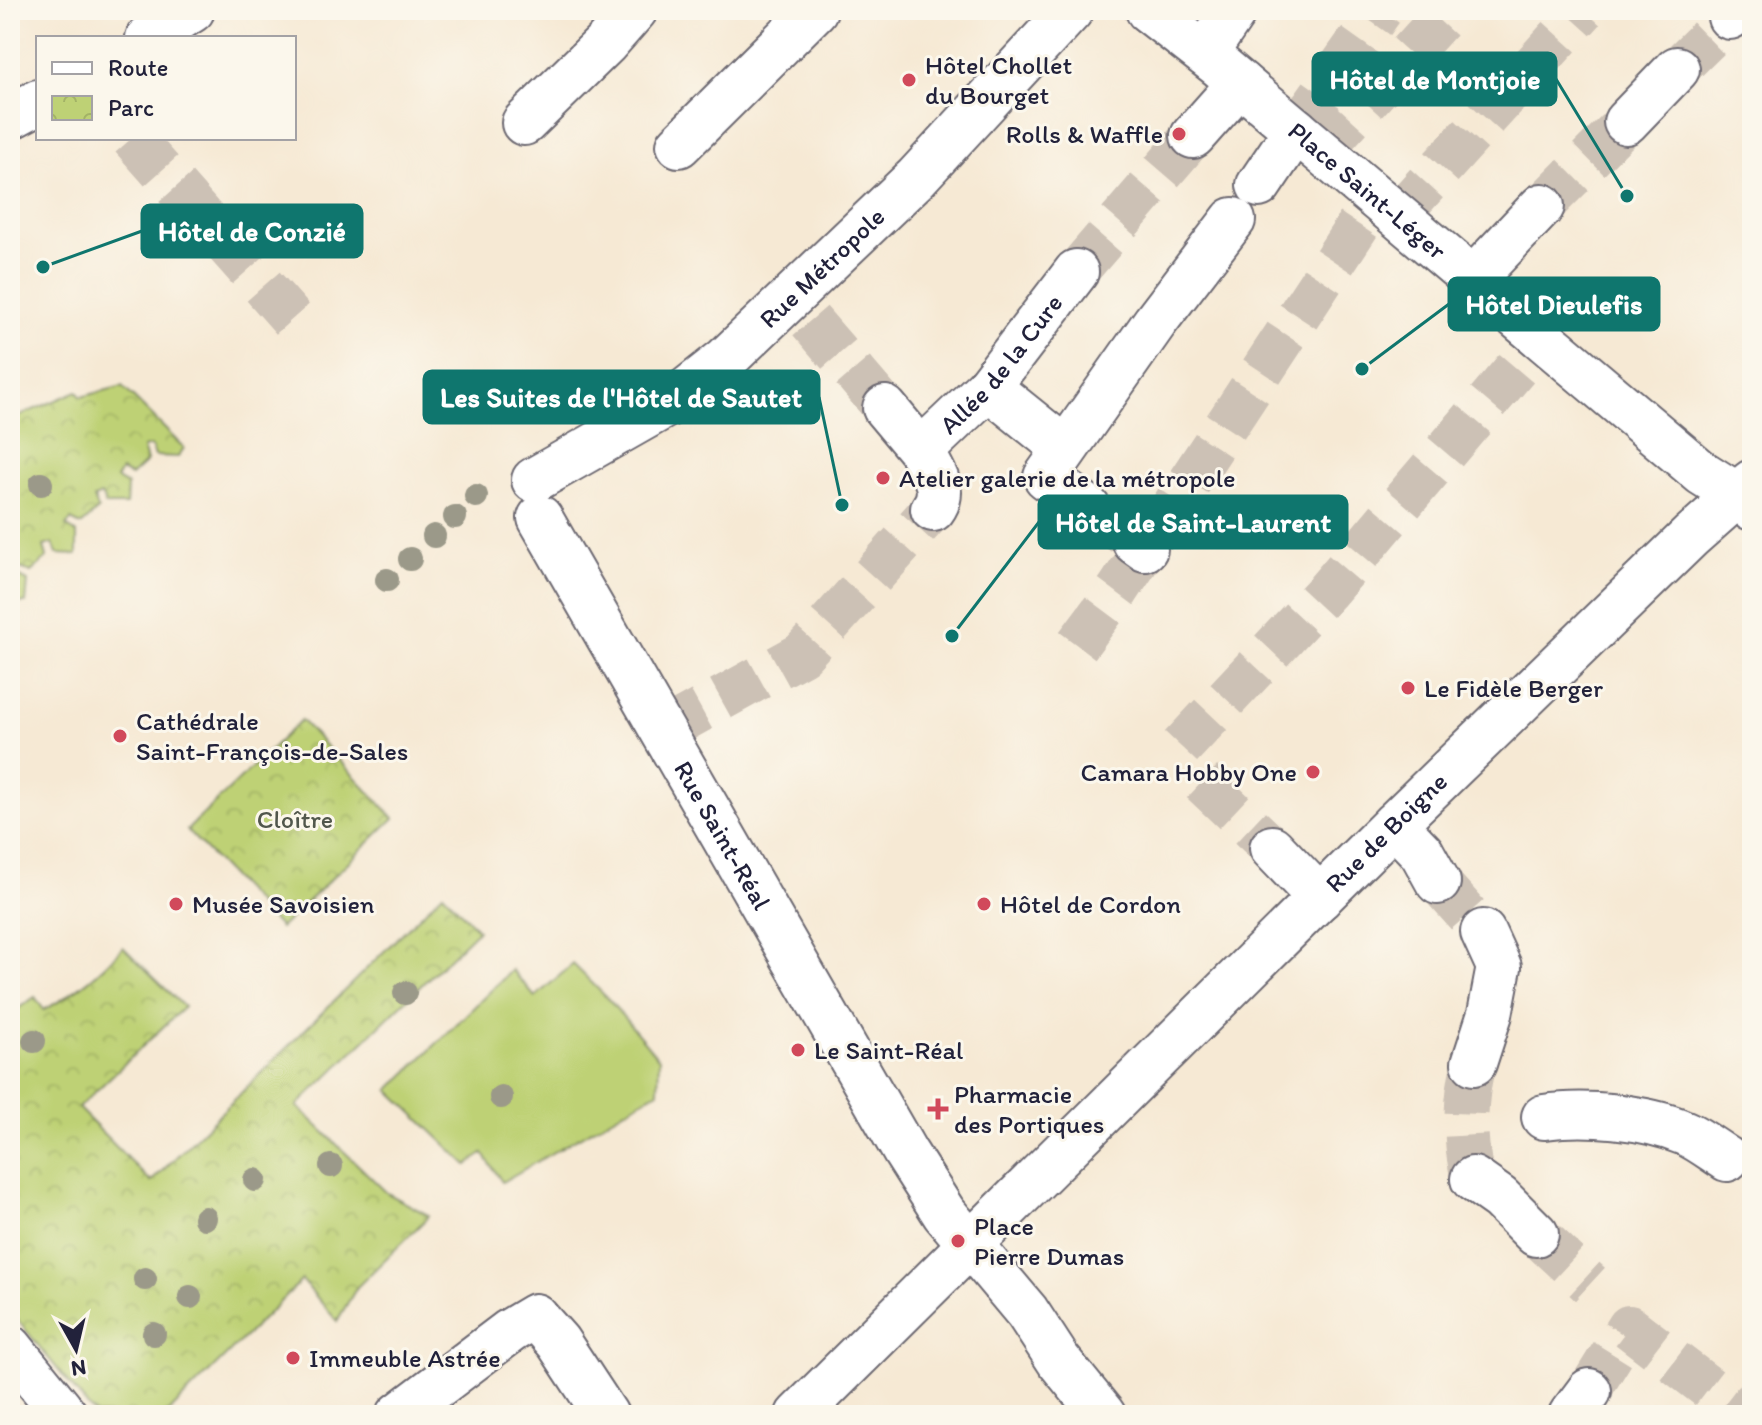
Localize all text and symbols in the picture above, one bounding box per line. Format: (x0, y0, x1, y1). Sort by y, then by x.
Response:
legend (36, 36, 296, 140)
place label: Hôtel Chollet du Bourget (925, 49, 1073, 111)
text: Route (108, 53, 168, 82)
callout: Hôtel de Montjoie (1313, 53, 1556, 105)
text: Hôtel de Montjoie (1330, 62, 1540, 96)
marker: Hôtel Chollet du Bourget (900, 71, 918, 89)
text: Parc (108, 93, 154, 122)
street label: Place Saint-Léger (1282, 115, 1453, 267)
place label: Rolls & Waffle (1006, 118, 1163, 150)
marker: Rolls & Waffle (1170, 125, 1188, 143)
street label: Rue Métropole (752, 200, 891, 335)
callout: Hôtel de Conzié (142, 205, 362, 257)
text: Hôtel de Conzié (158, 214, 346, 248)
callout: Hôtel Dieulefis (1449, 278, 1659, 330)
text: Hôtel Dieulefis (1465, 287, 1643, 321)
street label: Allée de la Cure (933, 288, 1069, 441)
callout: Les Suites de l'Hôtel de Sautet (424, 371, 819, 423)
text: Les Suites de l'Hôtel de Sautet (440, 380, 802, 414)
place label: Atelier galerie de la métropole (899, 462, 1236, 494)
marker: Atelier galerie de la métropole (874, 469, 892, 487)
callout: Hôtel de Saint-Laurent (1039, 496, 1347, 548)
text: Hôtel de Saint-Laurent (1055, 505, 1331, 539)
place label: Le Fidèle Berger (1424, 672, 1603, 704)
marker: Le Fidèle Berger (1399, 679, 1417, 697)
place label: Cathédrale Saint-François-de-Sales (136, 705, 408, 767)
marker: Cathédrale Saint-François-de-Sales (111, 727, 129, 745)
street label: Rue Saint-Réal (667, 755, 778, 915)
place label: Camara Hobby One (1080, 756, 1297, 788)
marker: Camara Hobby One (1304, 763, 1322, 781)
street label: Rue de Boigne (1318, 765, 1454, 899)
park label: Cloître (257, 803, 333, 835)
place label: Musée Savoisien (192, 888, 375, 920)
place label: Hôtel de Cordon (1000, 888, 1181, 920)
marker: Musée Savoisien (167, 895, 185, 913)
marker: Hôtel de Cordon (975, 895, 993, 913)
place label: Le Saint-Réal (814, 1034, 963, 1066)
marker: Le Saint-Réal (789, 1041, 807, 1059)
place label: Pharmacie des Portiques (954, 1078, 1105, 1140)
marker: Pharmacie des Portiques (929, 1100, 947, 1118)
place label: Place Pierre Dumas (974, 1210, 1124, 1272)
marker: Place Pierre Dumas (949, 1232, 967, 1250)
north arrow (36, 1309, 116, 1389)
place label: Immeuble Astrée (309, 1342, 501, 1374)
marker: Immeuble Astrée (284, 1349, 302, 1367)
text: N (69, 1354, 88, 1383)

